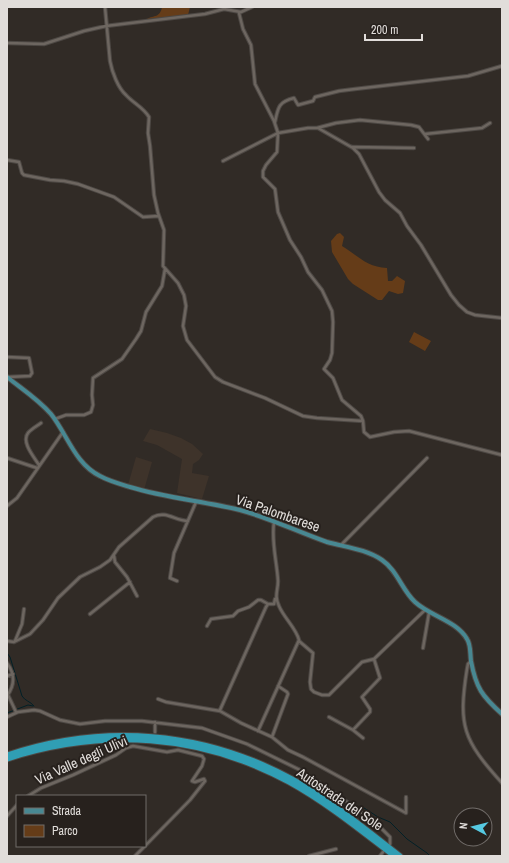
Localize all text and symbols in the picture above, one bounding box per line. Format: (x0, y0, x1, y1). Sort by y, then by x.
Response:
scale bar (365, 16, 422, 42)
text: 200 m (371, 22, 398, 38)
street label: Via Palombarese (234, 490, 322, 536)
street label: Via Valle degli Ulivi (32, 732, 130, 788)
street label: Autostrada del Sole (293, 763, 387, 834)
legend (16, 795, 146, 847)
text: Strada (52, 803, 82, 819)
north arrow (453, 807, 493, 847)
text: N (456, 822, 470, 830)
text: Parco (52, 823, 78, 839)

